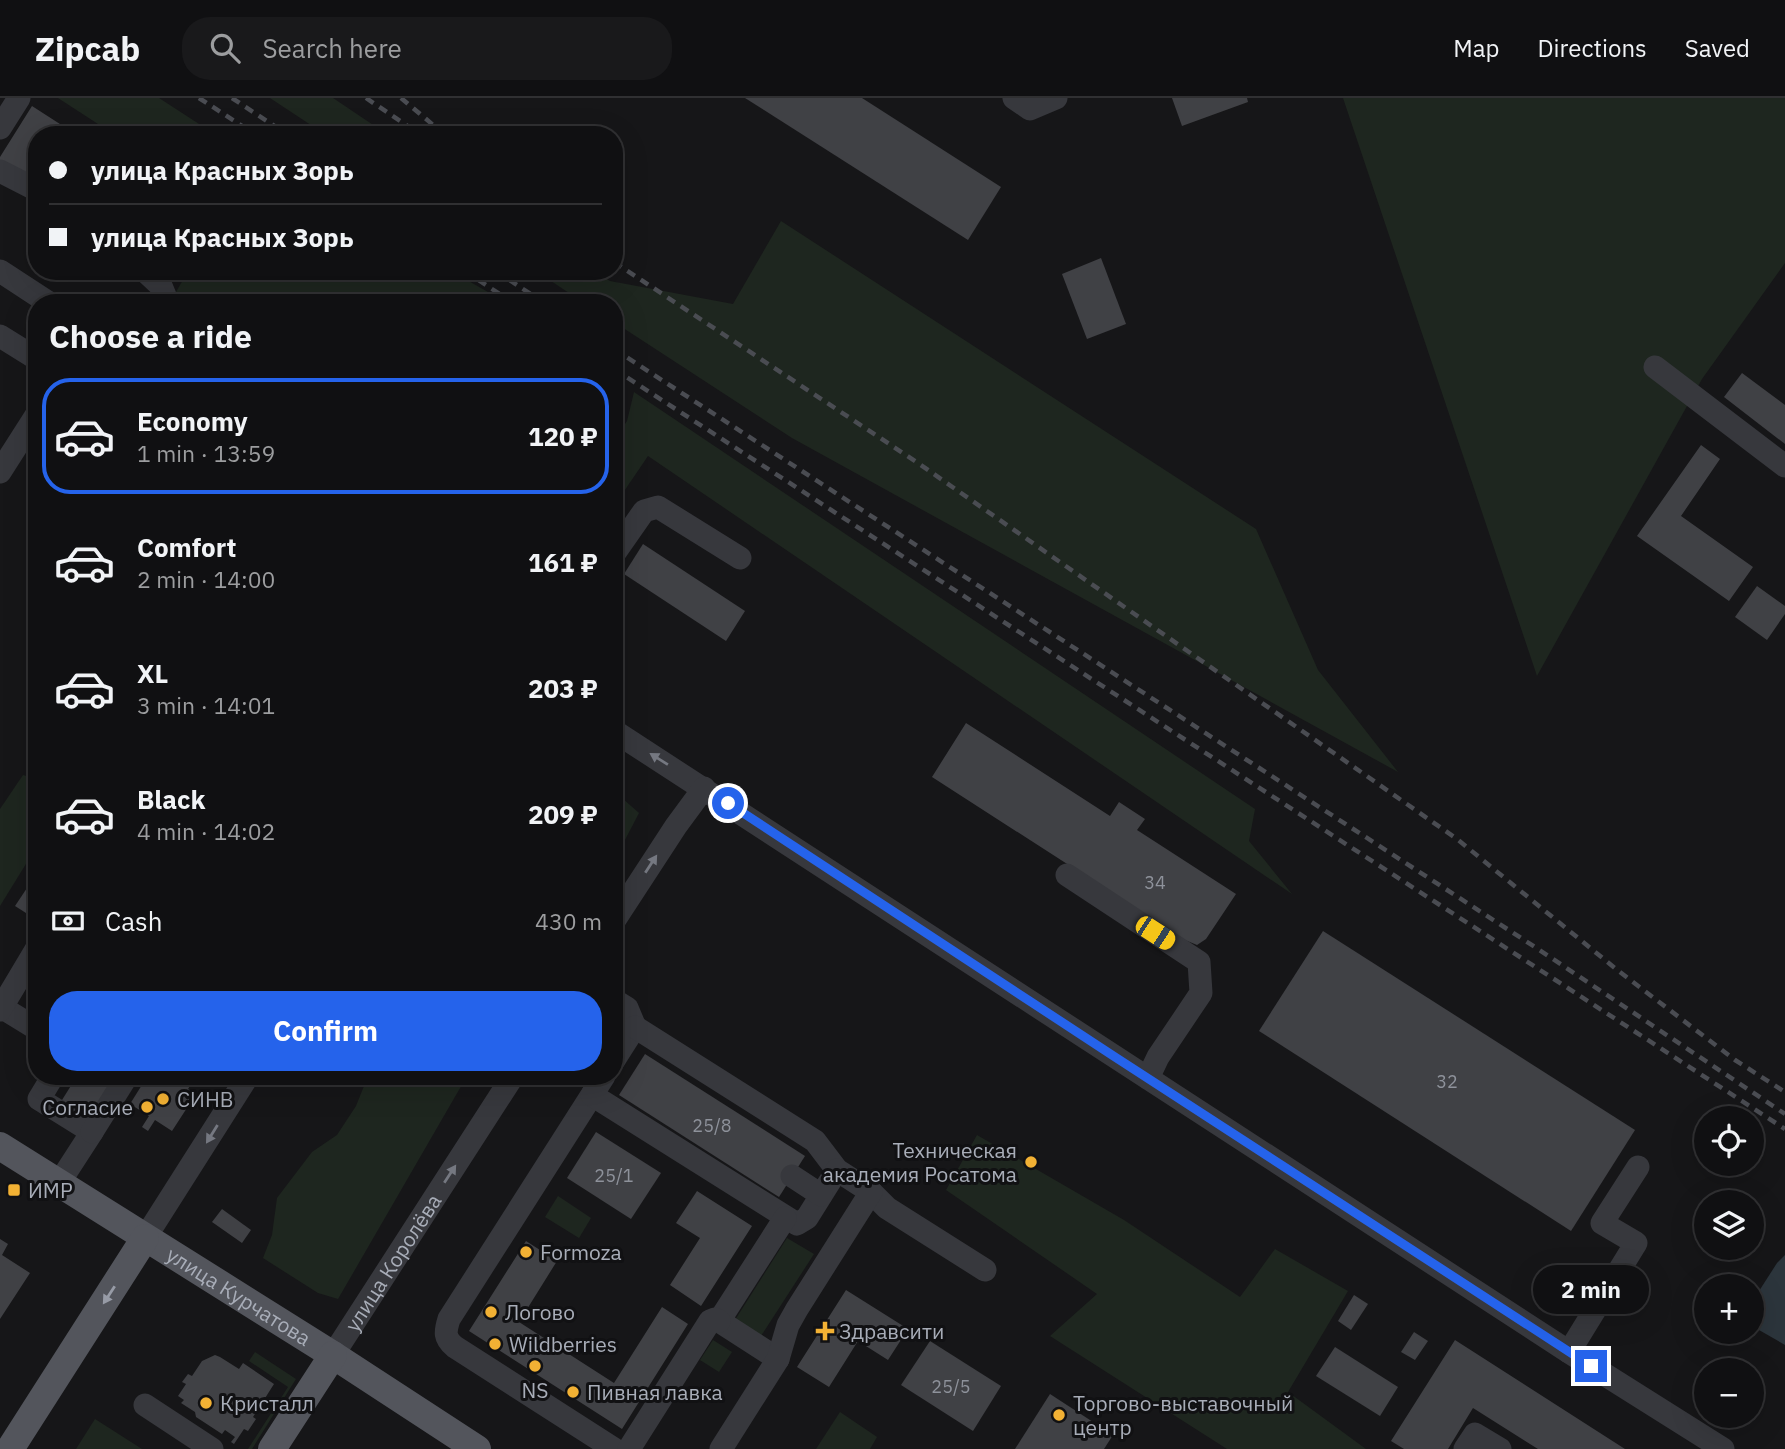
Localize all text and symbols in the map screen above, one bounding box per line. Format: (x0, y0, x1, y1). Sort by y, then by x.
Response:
search box (182, 17, 672, 80)
text: Zipcab (35, 27, 140, 70)
icon: search (206, 29, 244, 67)
text: Search here (262, 31, 402, 65)
text: Map (1453, 32, 1499, 64)
text: Directions (1537, 32, 1647, 64)
text: Saved (1685, 32, 1750, 64)
text: улица Красных Зорь (91, 153, 353, 187)
text: улица Красных Зорь (91, 220, 353, 254)
text: Choose a ride (49, 315, 252, 357)
text: Economy (137, 404, 248, 438)
icon: car (53, 405, 116, 468)
text: 120 ₽ (528, 419, 598, 453)
text: 1 min · 13:59 (137, 438, 275, 468)
text: Comfort (137, 530, 236, 564)
icon: car (53, 531, 116, 594)
text: 161 ₽ (528, 545, 598, 579)
text: 2 min · 14:00 (137, 564, 275, 594)
text: XL (137, 656, 168, 690)
icon: car (53, 657, 116, 720)
text: 203 ₽ (528, 671, 598, 705)
text: 3 min · 14:01 (137, 690, 275, 720)
one-way arrow (650, 753, 669, 766)
text: Black (137, 782, 205, 816)
icon: car (53, 783, 116, 846)
route start (712, 787, 744, 819)
text: 209 ₽ (528, 797, 598, 831)
text: 4 min · 14:02 (137, 816, 275, 846)
one-way arrow (645, 854, 658, 874)
house number: 34 (1144, 871, 1166, 894)
icon: cash (49, 902, 87, 940)
text: Cash (105, 904, 162, 938)
text: 430 m (535, 906, 602, 936)
car (1132, 913, 1179, 953)
button: Confirm (49, 991, 602, 1071)
house number: 32 (1436, 1070, 1458, 1093)
place label: СИНВ (177, 1085, 233, 1113)
marker: СИНВ (155, 1091, 171, 1107)
place label: Согласие (42, 1093, 133, 1121)
marker: Согласие (139, 1099, 155, 1115)
map controls (1694, 1106, 1764, 1428)
button: locate (1694, 1106, 1764, 1176)
house number: 25/8 (692, 1114, 732, 1137)
one-way arrow (205, 1124, 218, 1144)
place label: Техническая академия Росатома (823, 1136, 1017, 1188)
marker: Техническая академия Росатома (1023, 1154, 1039, 1170)
house number: 25/1 (594, 1164, 634, 1187)
one-way arrow (443, 1165, 456, 1184)
place label: ИМР (28, 1176, 73, 1204)
marker: ИМР (6, 1182, 22, 1198)
street label: улица Королёва (338, 1188, 447, 1337)
button: layers (1694, 1190, 1764, 1260)
place label: Formoza (540, 1238, 622, 1266)
street label: улица Курчатова (161, 1240, 316, 1352)
marker: Formoza (518, 1244, 534, 1260)
callout: 2 min (1533, 1264, 1649, 1314)
text: 2 min (1561, 1274, 1621, 1304)
button: + (1694, 1274, 1764, 1344)
one-way arrow (102, 1286, 115, 1305)
place label: Логово (505, 1298, 575, 1326)
marker: Логово (483, 1304, 499, 1320)
place label: Здравсити (839, 1317, 944, 1345)
marker: Здравсити (817, 1323, 833, 1339)
place label: Wildberries (509, 1330, 617, 1358)
marker: Wildberries (487, 1336, 503, 1352)
route end (1575, 1350, 1607, 1382)
marker: NS (527, 1358, 543, 1374)
button: − (1694, 1358, 1764, 1428)
house number: 25/5 (931, 1375, 971, 1398)
place label: NS (521, 1376, 549, 1404)
place label: Пивная лавка (587, 1378, 723, 1406)
marker: Пивная лавка (565, 1384, 581, 1400)
place label: Кристалл (220, 1389, 314, 1417)
place label: Торгово-выставочный центр (1073, 1389, 1293, 1441)
marker: Кристалл (198, 1395, 214, 1411)
marker: Торгово-выставочный центр (1051, 1407, 1067, 1423)

